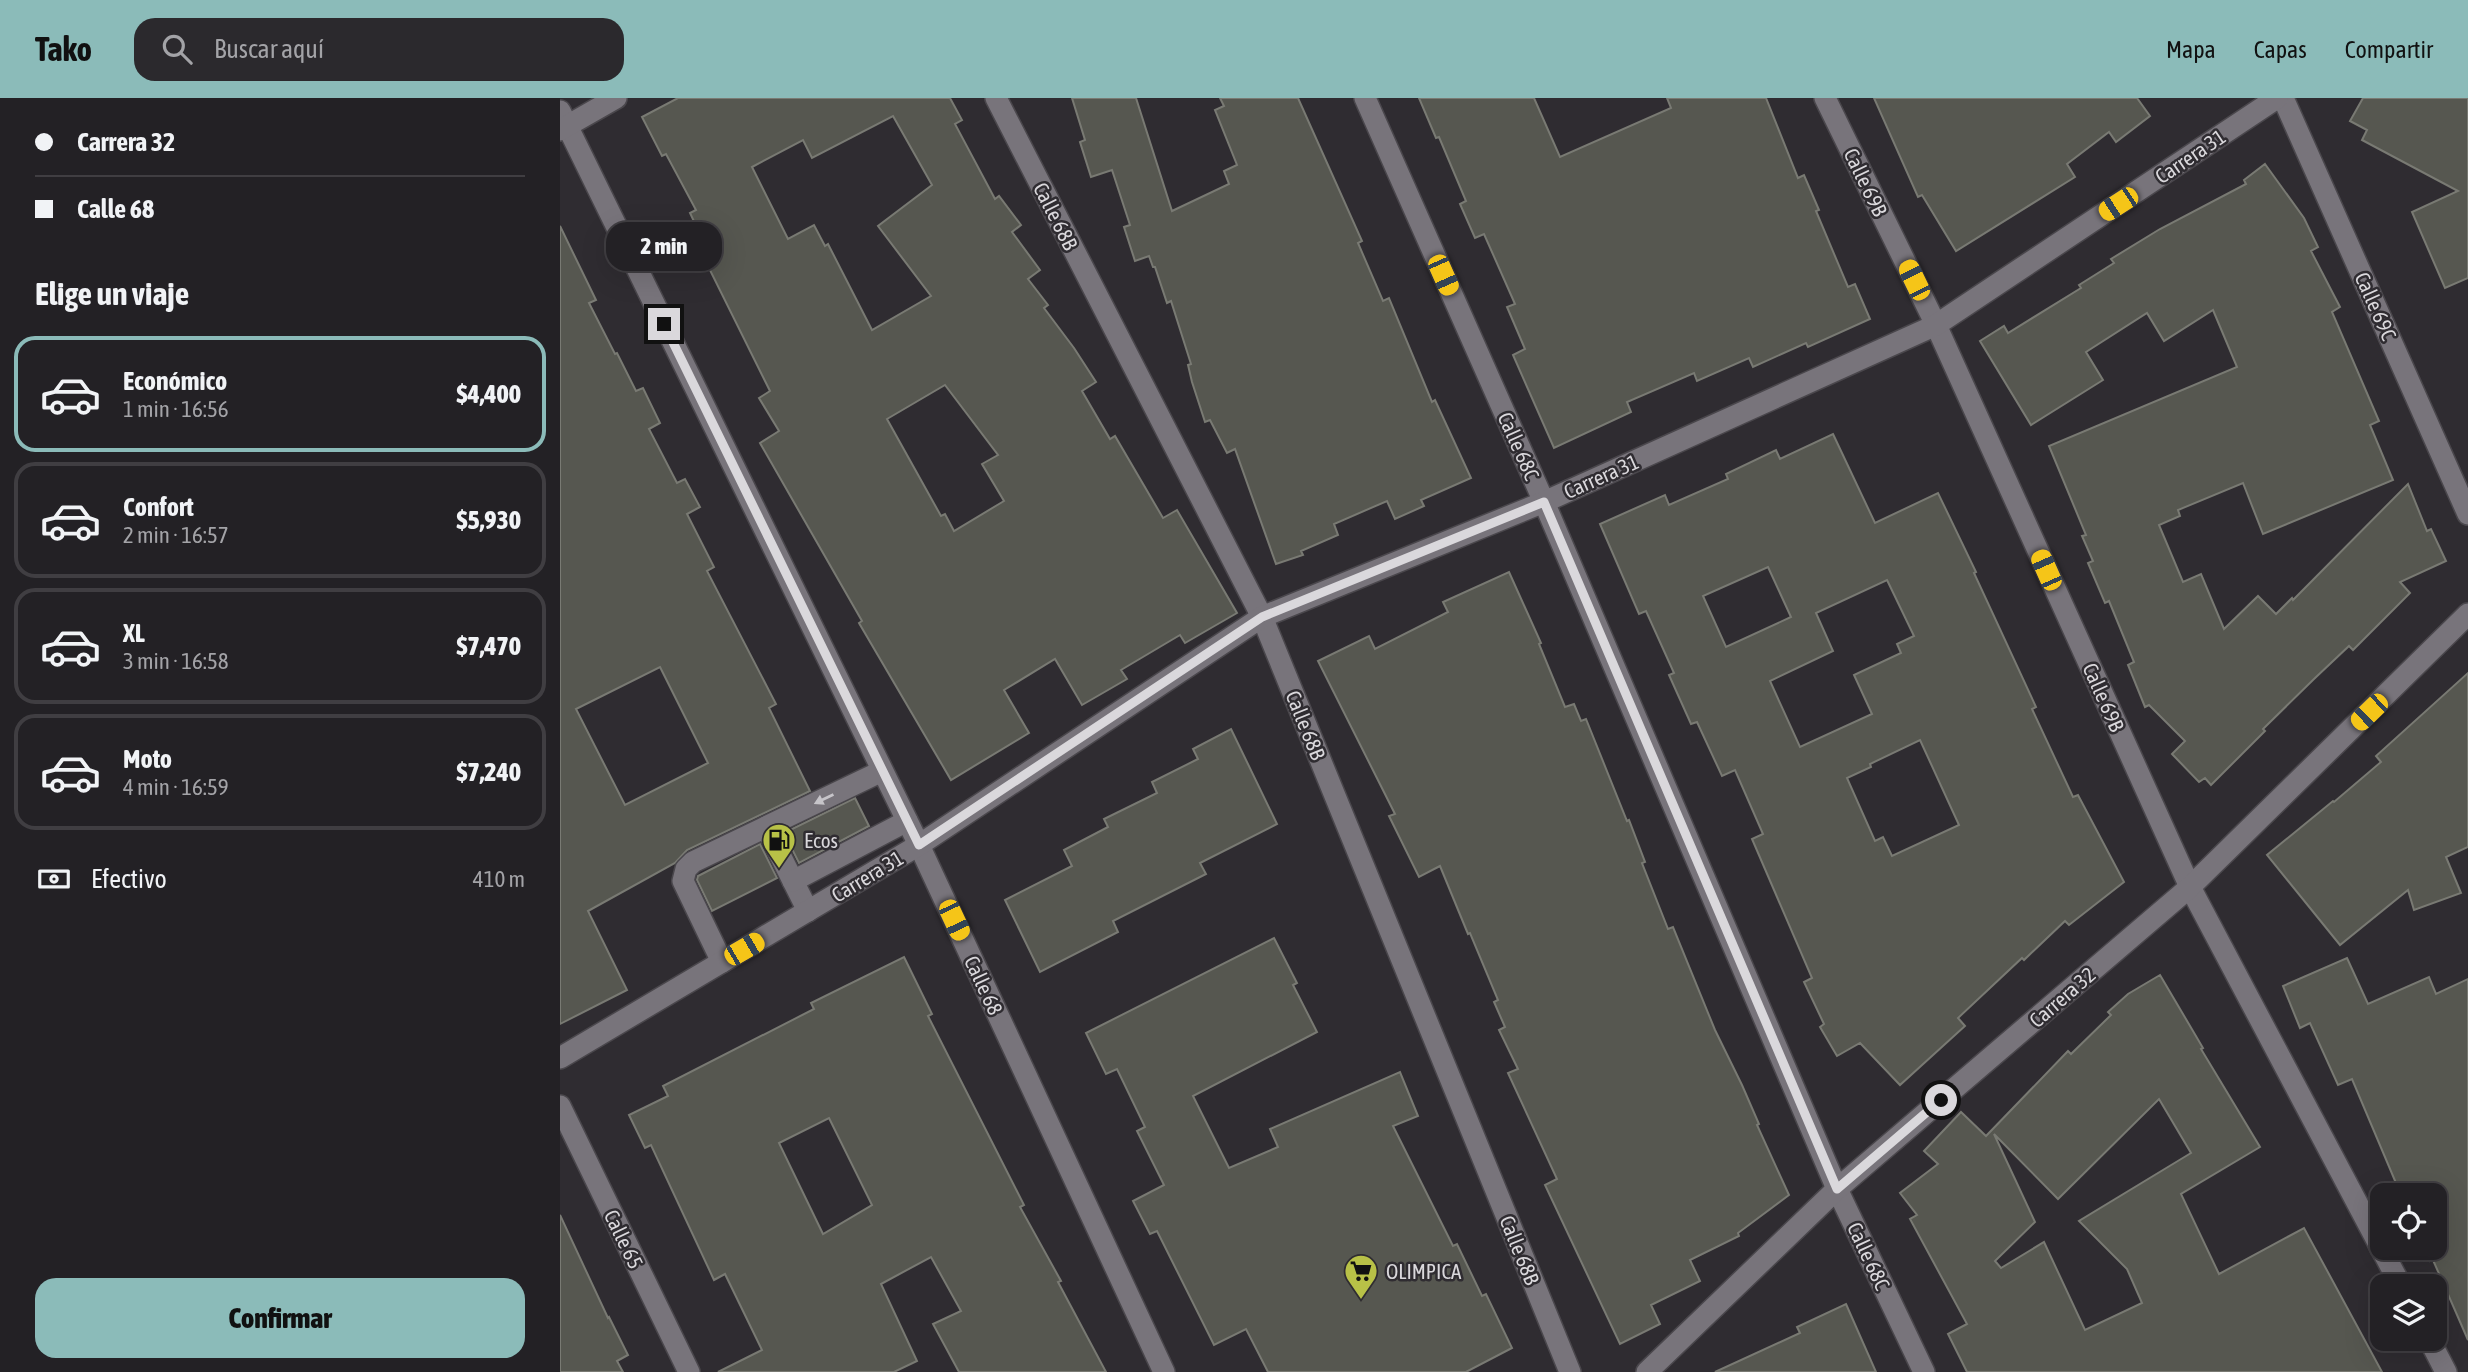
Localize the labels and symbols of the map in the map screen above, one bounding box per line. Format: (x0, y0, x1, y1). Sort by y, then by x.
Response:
street label: Carrera 31 (2150, 124, 2230, 188)
street label: Calle 69B (1839, 144, 1893, 220)
street label: Calle 68B (1029, 178, 1083, 254)
car (2095, 184, 2142, 224)
callout: 2 min (606, 222, 722, 272)
car (1425, 252, 1462, 298)
car (1896, 257, 1933, 303)
street label: Calle 69C (2350, 268, 2402, 344)
route end (648, 308, 680, 340)
street label: Calle 68C (1493, 408, 1545, 484)
street label: Carrera 31 (1560, 449, 1642, 503)
car (2028, 547, 2065, 593)
street label: Calle 69B (2078, 659, 2130, 735)
street label: Calle 68B (1281, 687, 1331, 763)
car (2347, 690, 2392, 734)
one-way arrow (814, 793, 834, 804)
fuel station icon: Ecos (760, 821, 798, 870)
place label: Ecos (804, 828, 838, 852)
street label: Carrera 31 (827, 845, 907, 907)
car (936, 897, 973, 943)
car (721, 929, 768, 969)
street label: Calle 68 (960, 952, 1008, 1018)
street label: Carrera 32 (2024, 962, 2100, 1032)
route start (1925, 1084, 1957, 1116)
street label: Calle 65 (600, 1206, 648, 1272)
street label: Calle 68B (1495, 1212, 1545, 1288)
street label: Calle 68C (1843, 1218, 1895, 1294)
supermarket icon: OLIMPICA (1342, 1252, 1380, 1301)
place label: OLIMPICA (1386, 1259, 1462, 1283)

